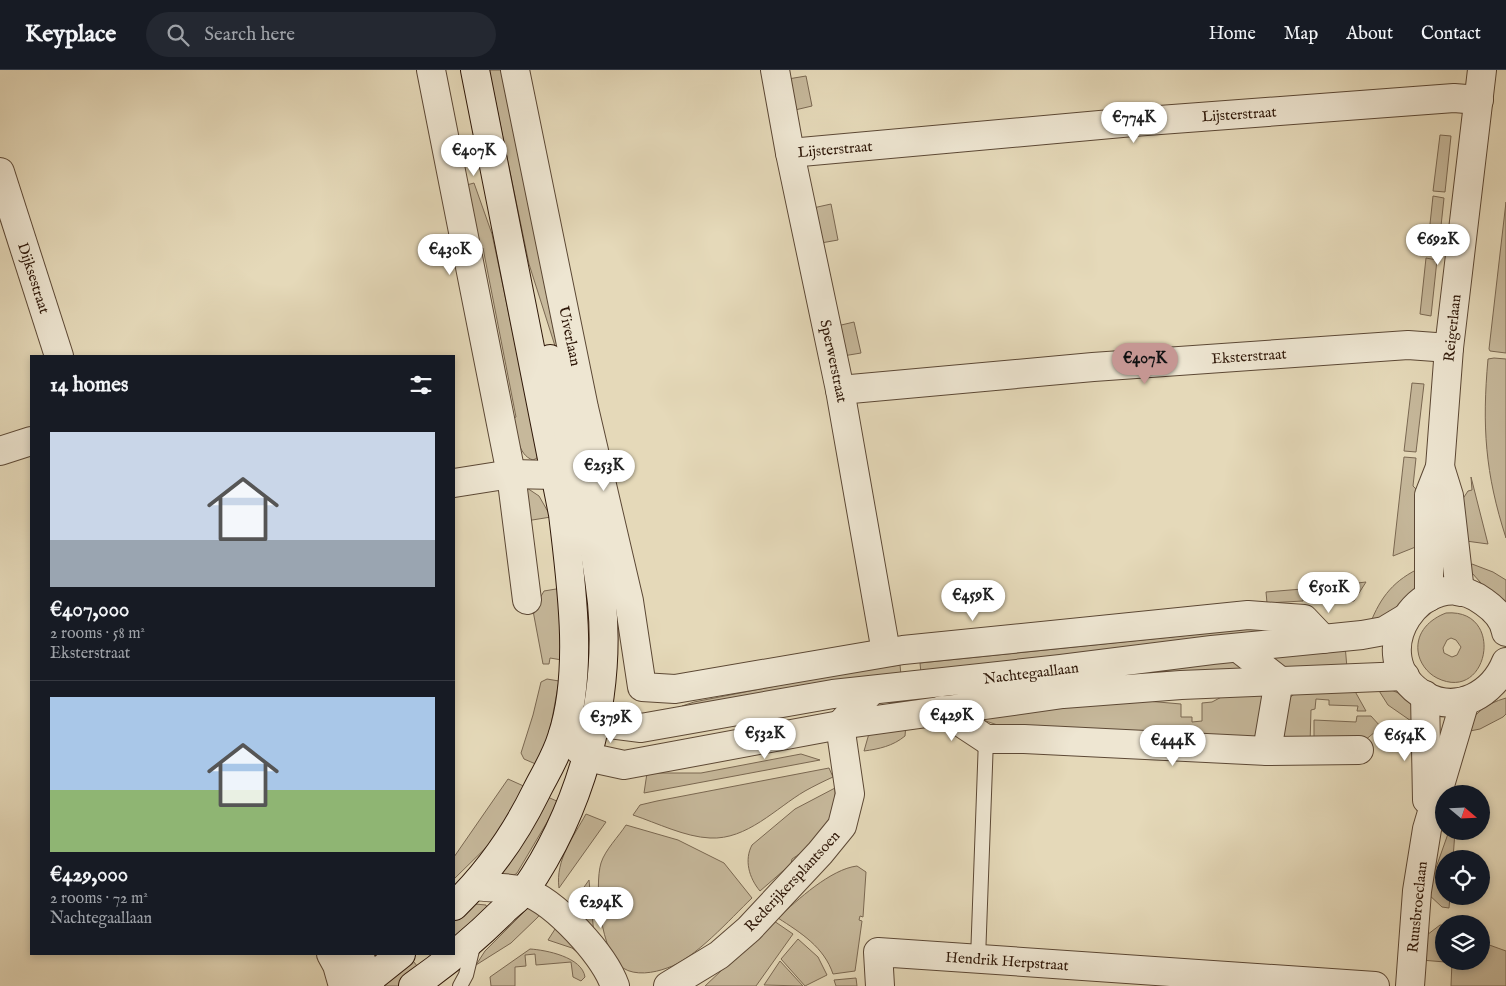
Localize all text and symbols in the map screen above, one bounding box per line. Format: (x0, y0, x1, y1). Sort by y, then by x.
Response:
search box (146, 12, 496, 57)
text: Keyplace (25, 19, 116, 50)
icon: search (164, 21, 192, 49)
text: Search here (204, 23, 295, 47)
text: Home (1209, 23, 1256, 46)
text: Map (1284, 23, 1318, 46)
text: About (1346, 23, 1393, 46)
text: Contact (1421, 23, 1481, 46)
pin: €774K (1099, 102, 1169, 144)
street label: Lijsterstraat (1201, 102, 1277, 127)
text: €774K (1112, 108, 1156, 128)
pin: €407K (439, 134, 509, 177)
street label: Lijsterstraat (797, 137, 873, 162)
text: €407K (452, 141, 496, 161)
pin: €692K (1403, 224, 1473, 266)
text: €692K (1417, 230, 1459, 250)
pin: €430K (415, 234, 485, 276)
street label: Dijksestraat (13, 240, 54, 316)
text: €430K (429, 240, 471, 260)
street label: Reigerlaan (1440, 293, 1465, 363)
street label: Uiverlaan (554, 304, 585, 368)
street label: Sperwerstraat (815, 318, 852, 404)
pin: €407K (1110, 342, 1180, 385)
street label: Eksterstraat (1211, 344, 1287, 369)
text: €407K (1123, 349, 1167, 369)
icon: filters (407, 371, 435, 399)
text: 14 homes (50, 372, 128, 399)
pin: €253K (569, 450, 639, 492)
text: €253K (584, 456, 624, 476)
icon: home (198, 464, 288, 554)
pin: €501K (1294, 572, 1364, 614)
text: €501K (1309, 578, 1349, 598)
pin: €459K (938, 580, 1008, 622)
text: €459K (952, 586, 994, 606)
text: €407,000 (50, 597, 129, 624)
text: 2 rooms · 58 m² (50, 624, 145, 644)
text: Eksterstraat (50, 644, 130, 664)
street label: Nachtegaallaan (982, 658, 1080, 689)
pin: €429K (917, 700, 987, 742)
pin: €379K (576, 702, 646, 744)
text: €429K (930, 706, 974, 726)
text: €379K (590, 708, 632, 728)
pin: €532K (730, 718, 800, 760)
pin: €654K (1370, 720, 1440, 762)
text: €532K (745, 724, 785, 744)
pin: €444K (1138, 724, 1208, 767)
text: €654K (1384, 726, 1426, 746)
icon: home (198, 730, 288, 820)
text: €444K (1151, 731, 1195, 751)
north arrow (1435, 785, 1490, 840)
map controls (1435, 785, 1490, 970)
street label: Rederijkersplantsoen (741, 827, 844, 936)
button: locate (1435, 850, 1490, 905)
street label: Ruusbroeclaan (1403, 860, 1432, 954)
text: €429,000 (50, 862, 128, 889)
pin: €294K (566, 886, 636, 929)
text: 2 rooms · 72 m² (50, 889, 148, 909)
text: €294K (579, 893, 623, 913)
text: Nachtegaallaan (50, 909, 152, 929)
button: layers (1435, 915, 1490, 970)
street label: Hendrik Herpstraat (945, 948, 1069, 975)

